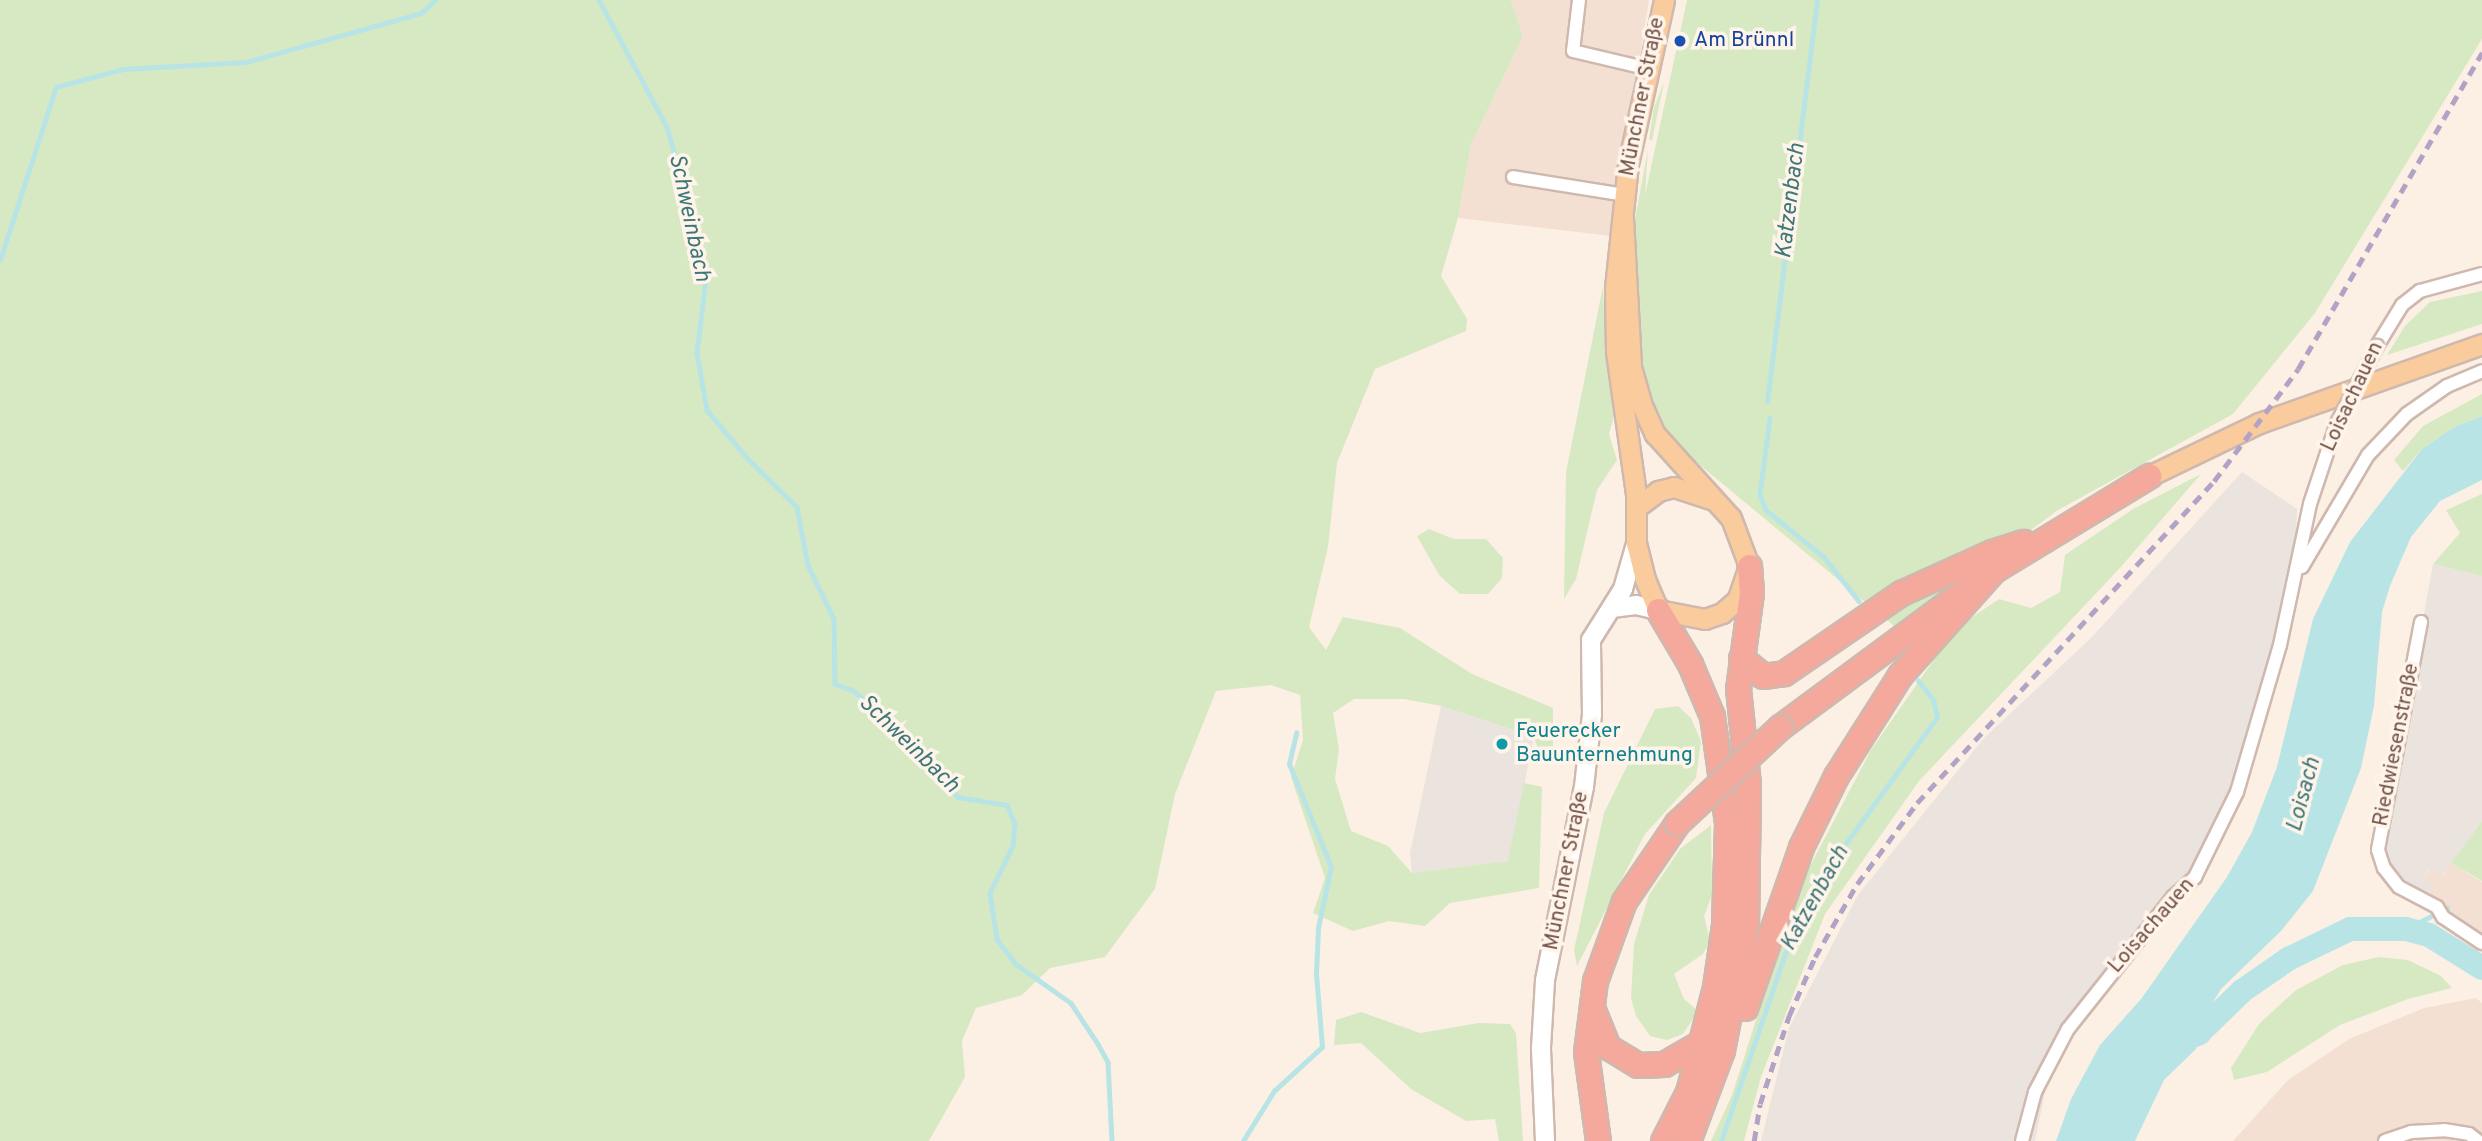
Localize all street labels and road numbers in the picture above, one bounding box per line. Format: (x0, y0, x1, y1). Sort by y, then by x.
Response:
street label: Münchner Straße (1615, 15, 1671, 179)
street label: Loisachauen (2317, 338, 2389, 456)
street label: Riedwiesenstraße (2369, 661, 2425, 829)
street label: Münchner Straße (1539, 789, 1595, 953)
street label: Loisachauen (2104, 873, 2200, 979)

